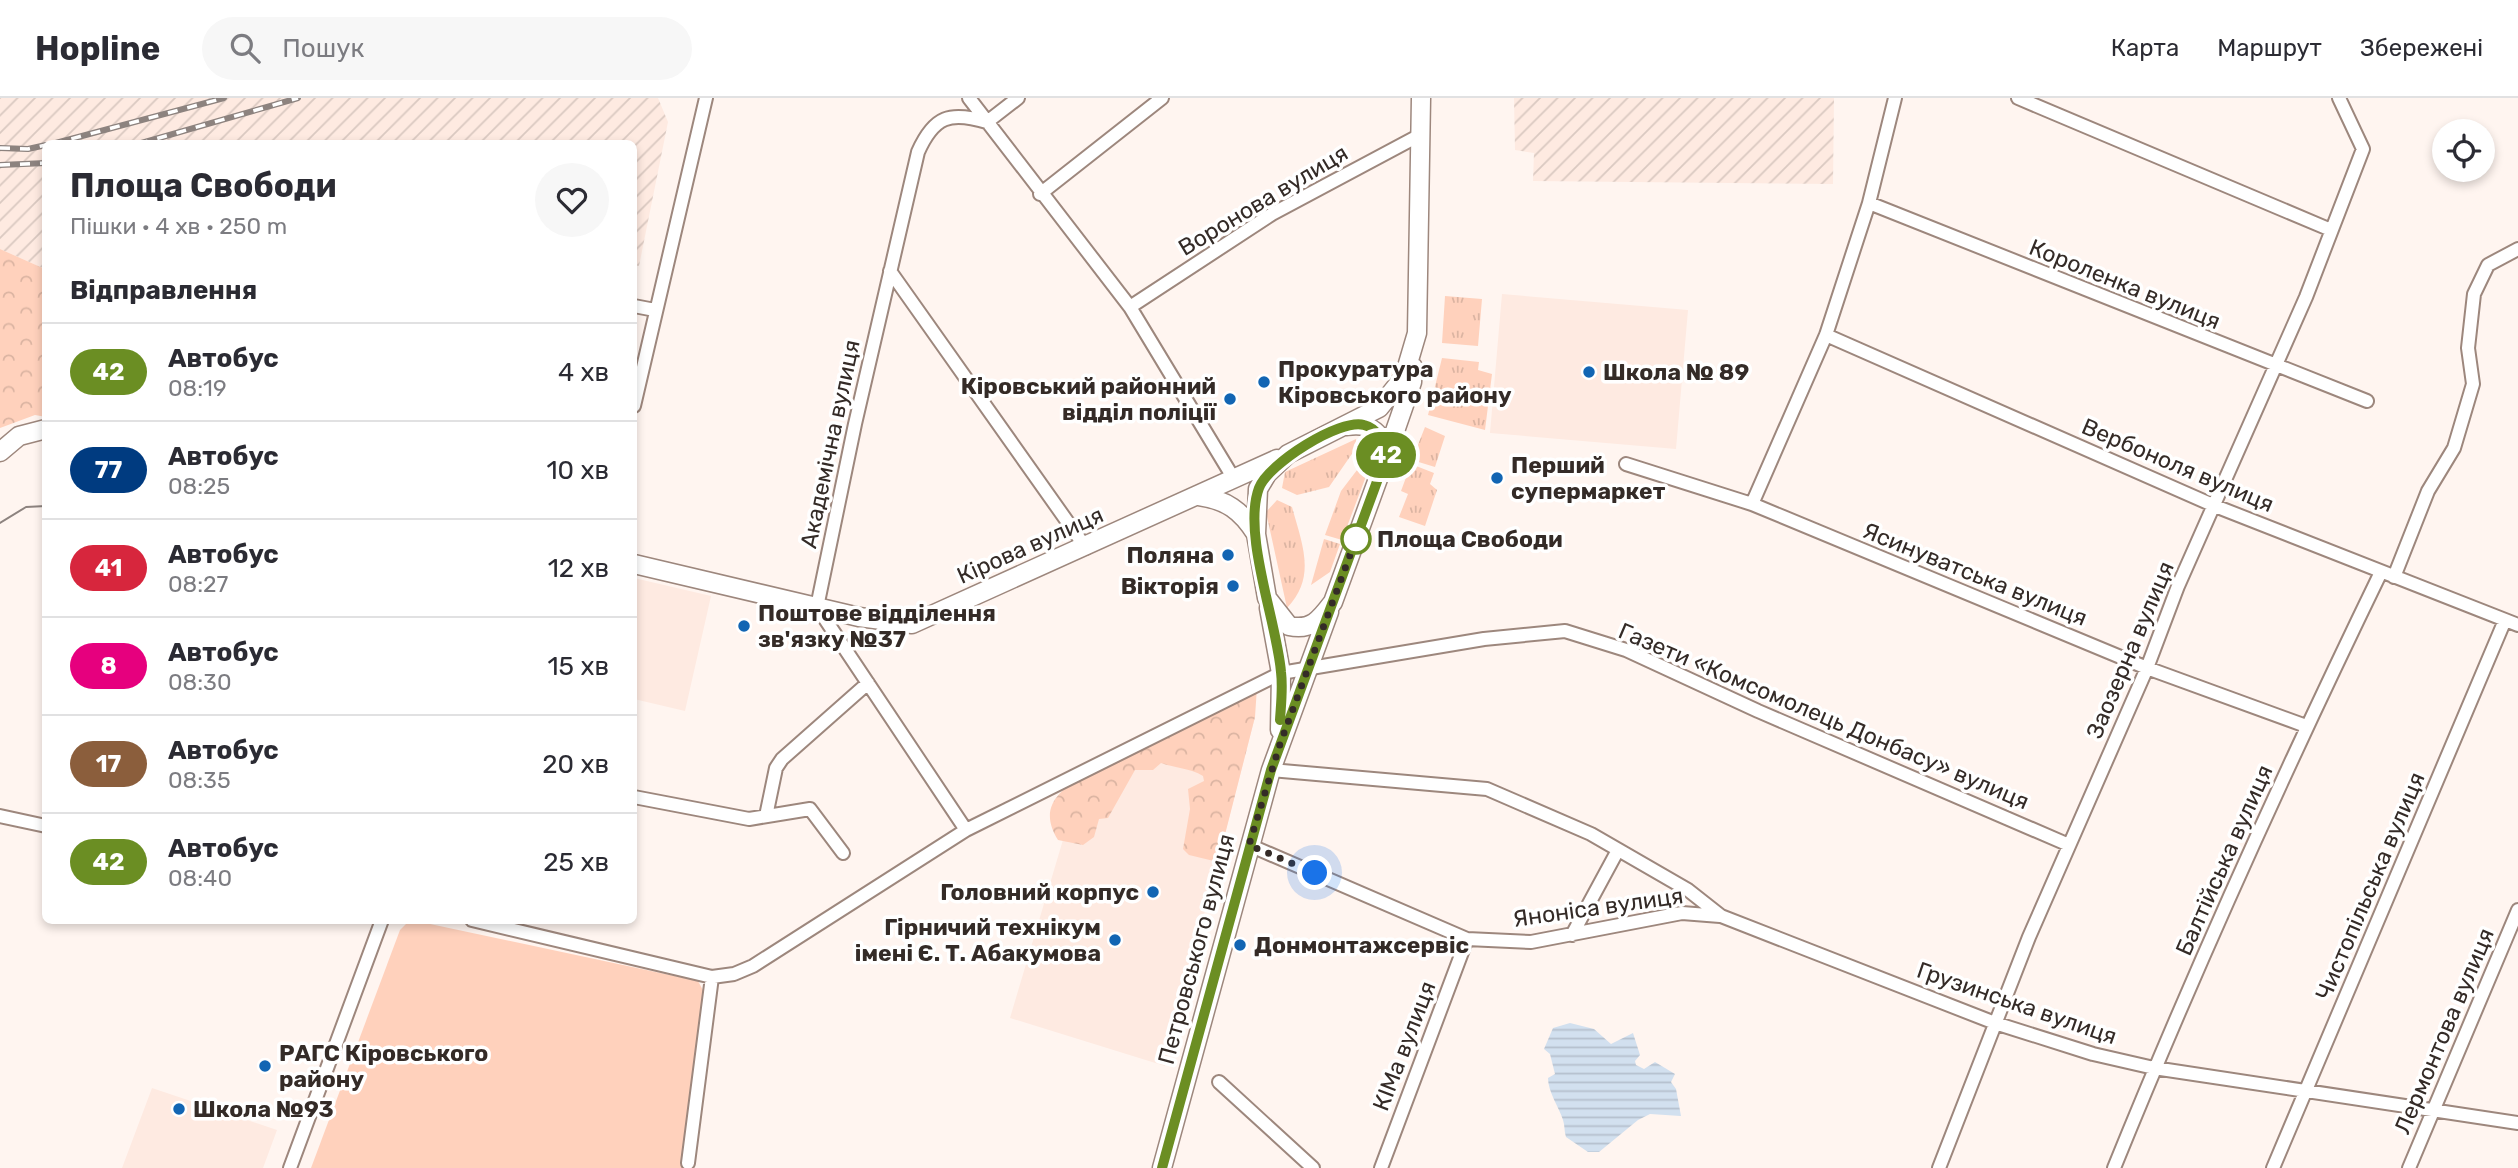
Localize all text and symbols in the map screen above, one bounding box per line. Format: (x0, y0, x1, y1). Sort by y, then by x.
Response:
search box (202, 17, 692, 80)
text: Hopline (35, 29, 160, 68)
icon: search (226, 29, 264, 67)
text: Пошук (282, 33, 364, 64)
text: Карта (2111, 34, 2179, 62)
text: Маршрут (2217, 34, 2322, 62)
text: Збережені (2360, 34, 2483, 62)
map controls (2432, 119, 2495, 182)
button: locate (2432, 119, 2495, 182)
street label: Воронова вулиця (1173, 138, 1353, 262)
button: heart (535, 163, 609, 237)
text: Площа Свободи (70, 166, 337, 205)
text: Пішки · 4 хв · 250 m (70, 212, 287, 240)
street label: Короленка вулиця (2025, 233, 2225, 335)
text: Відправлення (70, 275, 257, 306)
street label: Академічна вулиця (794, 337, 866, 551)
text: Автобус (168, 343, 279, 374)
place label: Прокуратура Кіровського району (1278, 355, 1512, 409)
text: 4 хв (558, 357, 609, 388)
text: 42 (93, 358, 125, 386)
place label: Школа № 89 (1603, 358, 1749, 386)
marker: Школа № 89 (1581, 364, 1597, 380)
place label: Кіровський районний відділ поліції (961, 372, 1217, 426)
text: 08:19 (168, 374, 227, 402)
marker: Прокуратура Кіровського району (1256, 374, 1272, 390)
marker: Кіровський районний відділ поліції (1222, 391, 1238, 407)
street label: Вербоноля вулиця (2078, 412, 2278, 518)
line badge: 42 (1354, 432, 1418, 478)
text: Автобус (168, 441, 279, 472)
text: 42 (1370, 441, 1402, 469)
place label: Перший супермаркет (1511, 451, 1666, 505)
text: 10 хв (546, 455, 609, 486)
text: 77 (95, 456, 122, 484)
marker: Перший супермаркет (1489, 470, 1505, 486)
text: 08:25 (168, 472, 230, 500)
street label: Кірова вулиця (952, 500, 1108, 590)
street label: Ясинуватська вулиця (1859, 516, 2091, 632)
marker: Площа Свободи (1341, 524, 1371, 554)
place label: Площа Свободи (1377, 525, 1563, 553)
text: Автобус (168, 539, 279, 570)
place label: Поляна (1126, 541, 1214, 569)
marker: Поляна (1220, 547, 1236, 563)
text: 12 хв (548, 553, 609, 584)
text: 41 (95, 554, 122, 582)
street label: Заозерна вулиця (2080, 557, 2180, 743)
text: 08:27 (168, 570, 228, 598)
place label: Вікторія (1121, 572, 1219, 600)
marker: Вікторія (1225, 578, 1241, 594)
place label: Поштове відділення зв'язку №37 (758, 599, 996, 653)
street label: Газети «Комсомолець Донбасу» вулиця (1615, 617, 2033, 815)
marker: Поштове відділення зв'язку №37 (736, 618, 752, 634)
text: Автобус (168, 637, 279, 668)
text: 15 хв (547, 651, 609, 682)
text: 8 (100, 652, 117, 680)
text: 08:30 (168, 668, 232, 696)
text: Автобус (168, 735, 279, 766)
text: 20 хв (542, 749, 609, 780)
text: 17 (96, 750, 121, 778)
street label: Балтійська вулиця (2169, 760, 2279, 960)
text: 08:35 (168, 766, 231, 794)
street label: Чистопільська вулиця (2309, 768, 2431, 1004)
street label: Петровського вулиця (1152, 831, 1240, 1067)
text: Автобус (168, 833, 279, 864)
text: 25 хв (543, 847, 609, 878)
text: 42 (93, 848, 125, 876)
your location (1297, 855, 1332, 890)
text: 08:40 (168, 864, 232, 892)
place label: Головний корпус (940, 878, 1139, 906)
street label: Яноніса вулиця (1511, 881, 1685, 933)
marker: Головний корпус (1145, 884, 1161, 900)
place label: Гірничий технікум імені Є. Т. Абакумова (855, 913, 1101, 967)
street label: Лермонтова вулиця (2388, 924, 2500, 1138)
place label: Донмонтажсервіс (1254, 931, 1469, 959)
marker: Гірничий технікум імені Є. Т. Абакумова (1107, 932, 1123, 948)
marker: Донмонтажсервіс (1232, 937, 1248, 953)
street label: Грузинська вулиця (1913, 956, 2121, 1050)
street label: КІМа вулиця (1366, 977, 1442, 1115)
place label: РАГС Кіровського району (279, 1039, 488, 1093)
marker: РАГС Кіровського району (257, 1058, 273, 1074)
place label: Школа №93 (193, 1095, 334, 1123)
marker: Школа №93 (171, 1101, 187, 1117)

